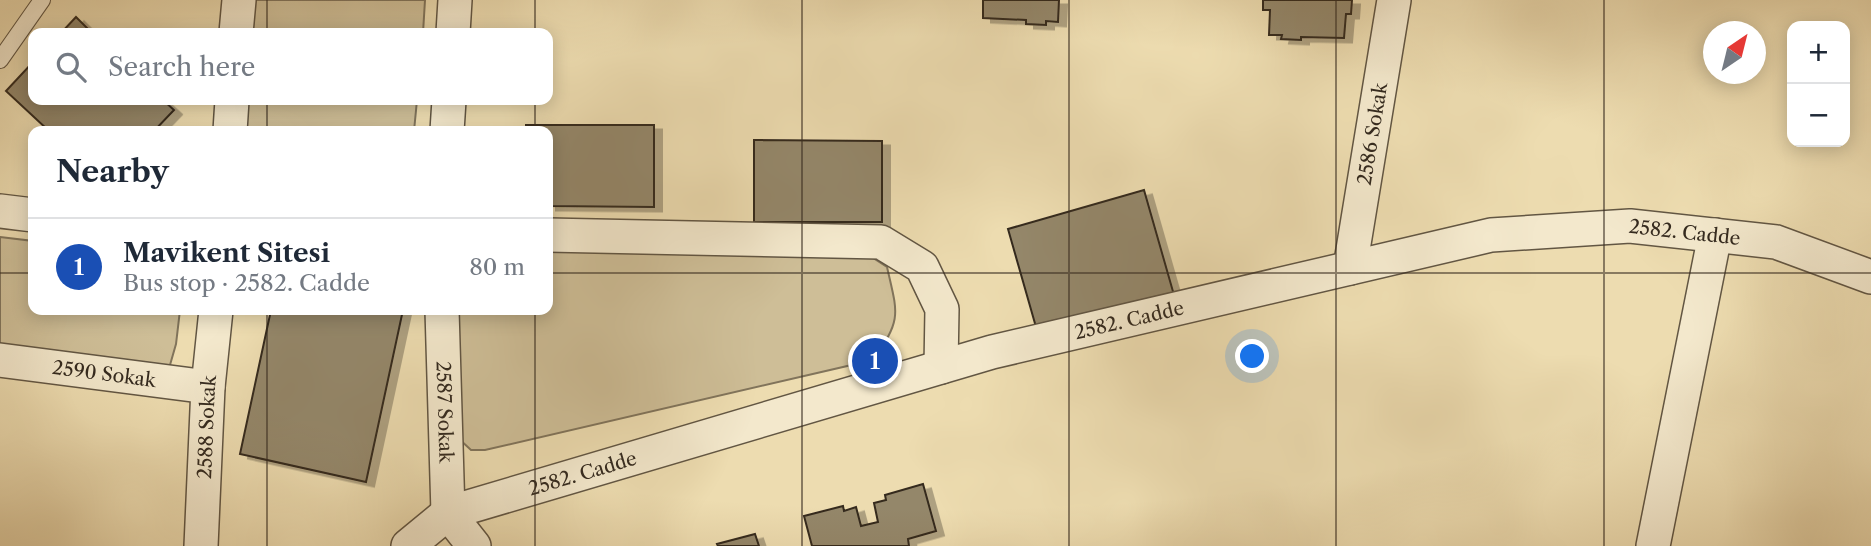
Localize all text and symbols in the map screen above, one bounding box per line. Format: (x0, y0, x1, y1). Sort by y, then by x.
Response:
north arrow (1703, 21, 1766, 84)
map controls (1787, 21, 1850, 147)
button: + (1787, 21, 1850, 84)
search box (28, 28, 553, 105)
icon: search (52, 48, 90, 86)
text: Search here (108, 51, 255, 83)
street label: 2586 Sokak (1353, 80, 1392, 187)
button: − (1787, 84, 1850, 147)
text: Nearby (56, 153, 169, 190)
street label: 2582. Cadde (1628, 215, 1742, 250)
text: Mavikent Sitesi (123, 237, 330, 269)
text: 1 (74, 253, 84, 281)
text: 80 m (469, 253, 525, 281)
text: Bus stop · 2582. Cadde (123, 269, 370, 297)
street label: 2582. Cadde (1072, 296, 1186, 344)
pin: 1 (852, 335, 898, 387)
your location (1235, 339, 1269, 373)
street label: 2590 Sokak (51, 356, 158, 392)
street label: 2587 Sokak (432, 361, 458, 464)
street label: 2588 Sokak (193, 373, 221, 479)
street label: 2582. Cadde (526, 447, 639, 501)

